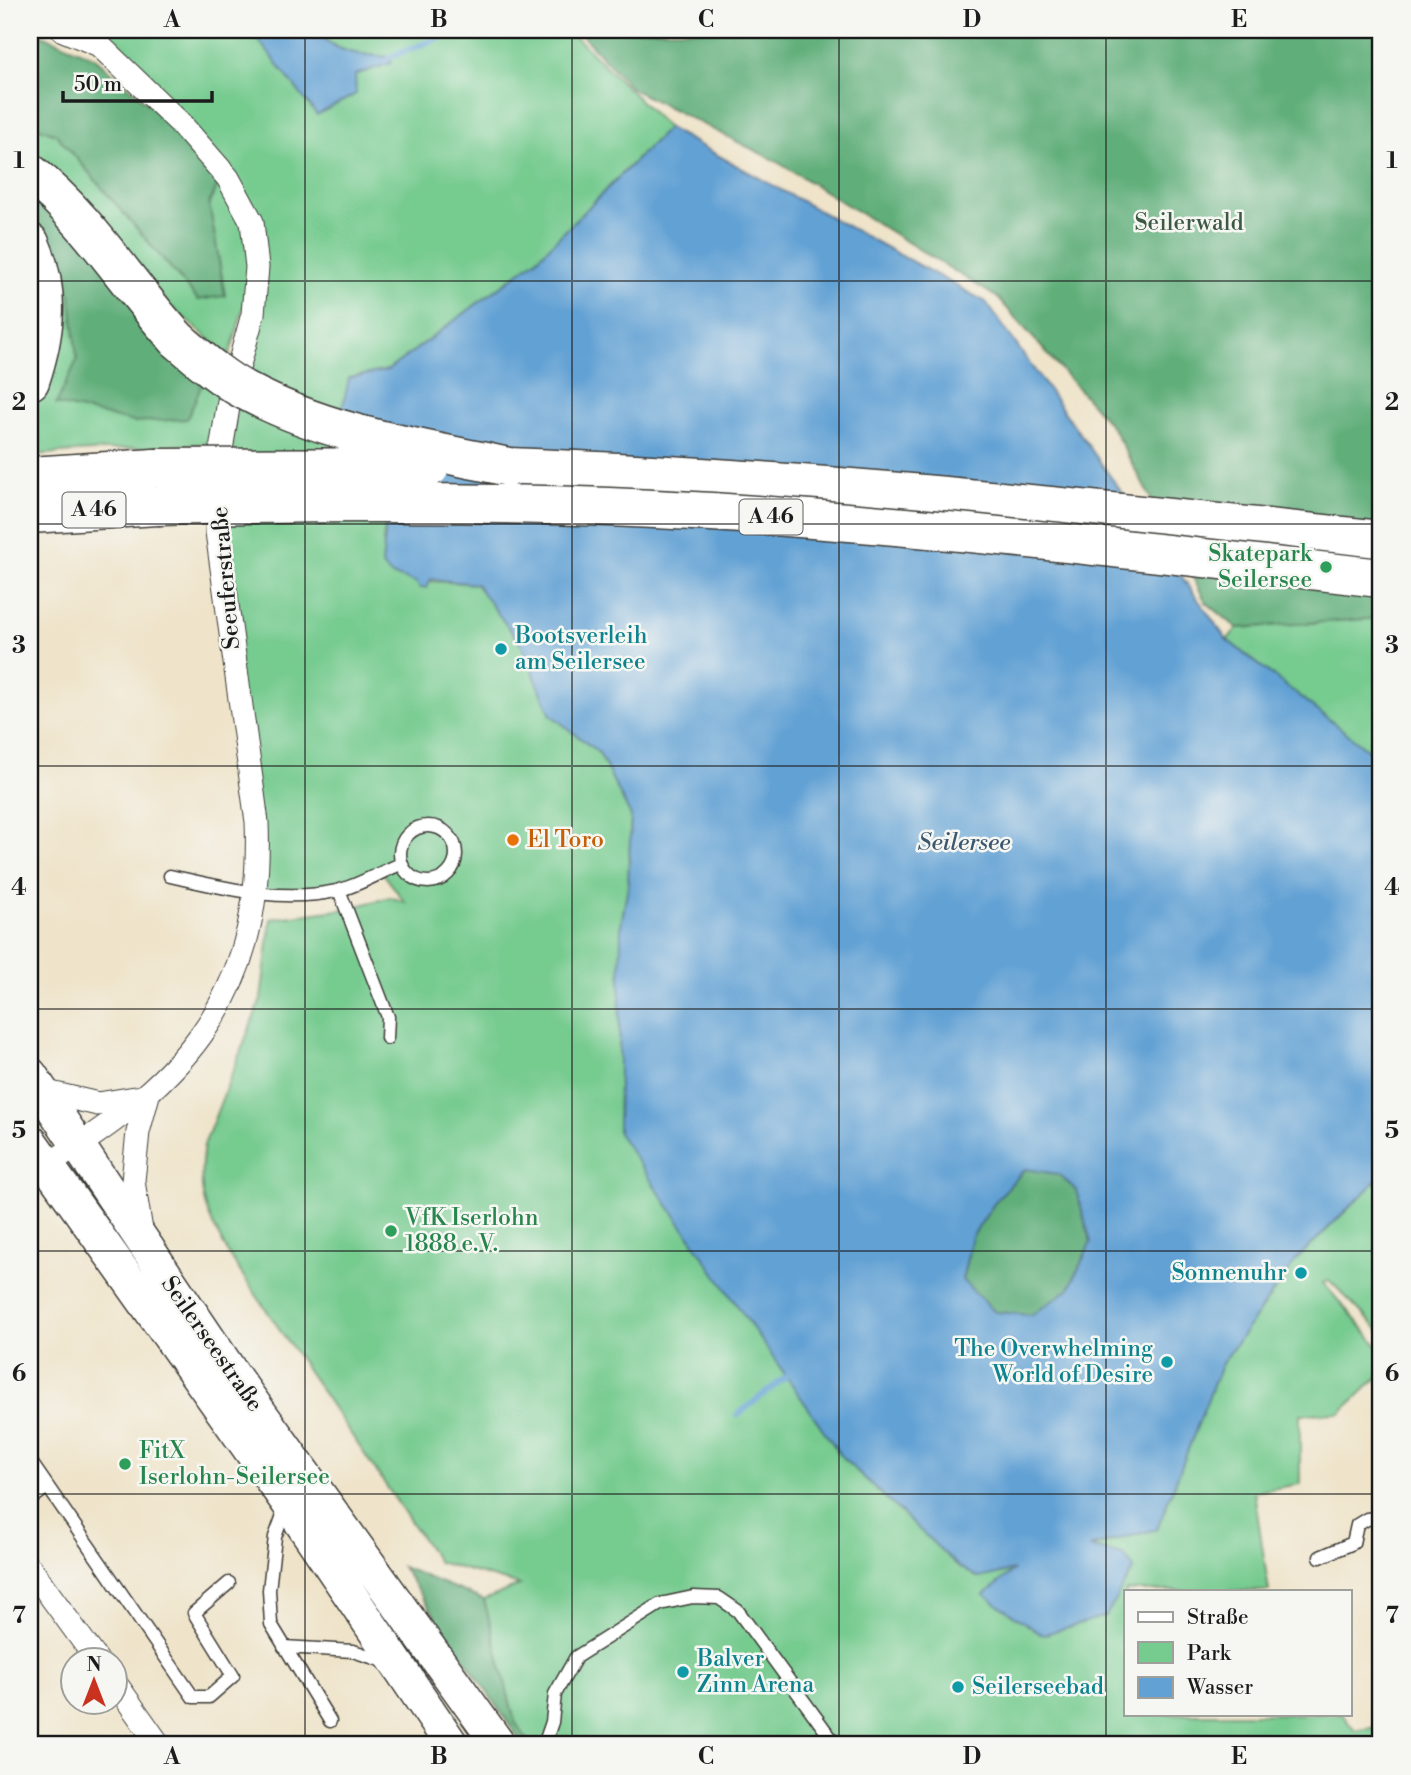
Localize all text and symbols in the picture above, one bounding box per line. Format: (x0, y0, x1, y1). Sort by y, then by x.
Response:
text: A (163, 6, 181, 34)
text: B (430, 6, 448, 34)
text: C (698, 6, 714, 34)
text: D (963, 6, 981, 34)
text: E (1231, 6, 1247, 34)
scale bar (63, 60, 212, 104)
text: 50 m (74, 72, 122, 98)
text: 1 (13, 147, 25, 175)
text: 1 (1386, 147, 1398, 175)
park label: Seilerwald (1134, 209, 1244, 237)
text: 2 (12, 389, 26, 417)
text: 2 (1385, 389, 1399, 417)
road number: A 46 (62, 492, 126, 528)
road number: A 46 (740, 500, 802, 534)
street label: Seeuferstraße (206, 505, 246, 651)
place label: Skatepark Seilersee (1208, 540, 1313, 594)
marker: Skatepark Seilersee (1318, 559, 1334, 575)
place label: Bootsverleih am Seilersee (514, 622, 648, 676)
text: 3 (12, 632, 26, 660)
text: 3 (1385, 632, 1399, 660)
marker: Bootsverleih am Seilersee (493, 641, 509, 657)
place label: El Toro (527, 826, 604, 854)
water label: Seilersee (918, 828, 1010, 858)
marker: El Toro (505, 832, 521, 848)
text: 4 (11, 874, 27, 902)
text: 4 (1384, 874, 1400, 902)
text: 5 (12, 1117, 26, 1145)
text: 5 (1385, 1117, 1399, 1145)
place label: VfK Iserlohn 1888 e.V. (404, 1204, 539, 1258)
marker: VfK Iserlohn 1888 e.V. (383, 1223, 399, 1239)
place label: Sonnenuhr (1171, 1259, 1287, 1287)
marker: Sonnenuhr (1293, 1265, 1309, 1281)
street label: Seilerseestraße (155, 1271, 269, 1417)
place label: The Overwhelming World of Desire (954, 1335, 1153, 1389)
marker: The Overwhelming World of Desire (1159, 1354, 1175, 1370)
text: 6 (12, 1360, 26, 1388)
text: 6 (1385, 1360, 1399, 1388)
place label: FitX Iserlohn-Seilersee (139, 1437, 330, 1491)
marker: FitX Iserlohn-Seilersee (117, 1456, 133, 1472)
legend (1124, 1590, 1352, 1716)
text: 7 (12, 1602, 26, 1630)
text: 7 (1385, 1602, 1399, 1630)
text: Straße (1187, 1605, 1249, 1631)
text: Park (1187, 1641, 1232, 1667)
place label: Balver Zinn Arena (696, 1645, 815, 1699)
north arrow (60, 1646, 130, 1716)
text: N (86, 1653, 102, 1677)
marker: Balver Zinn Arena (675, 1664, 691, 1680)
place label: Seilerseebad (972, 1673, 1104, 1701)
text: Wasser (1186, 1675, 1253, 1701)
marker: Seilerseebad (950, 1679, 966, 1695)
text: A (163, 1743, 181, 1771)
text: B (430, 1743, 448, 1771)
text: C (698, 1743, 714, 1771)
text: D (963, 1743, 981, 1771)
text: E (1231, 1743, 1247, 1771)

